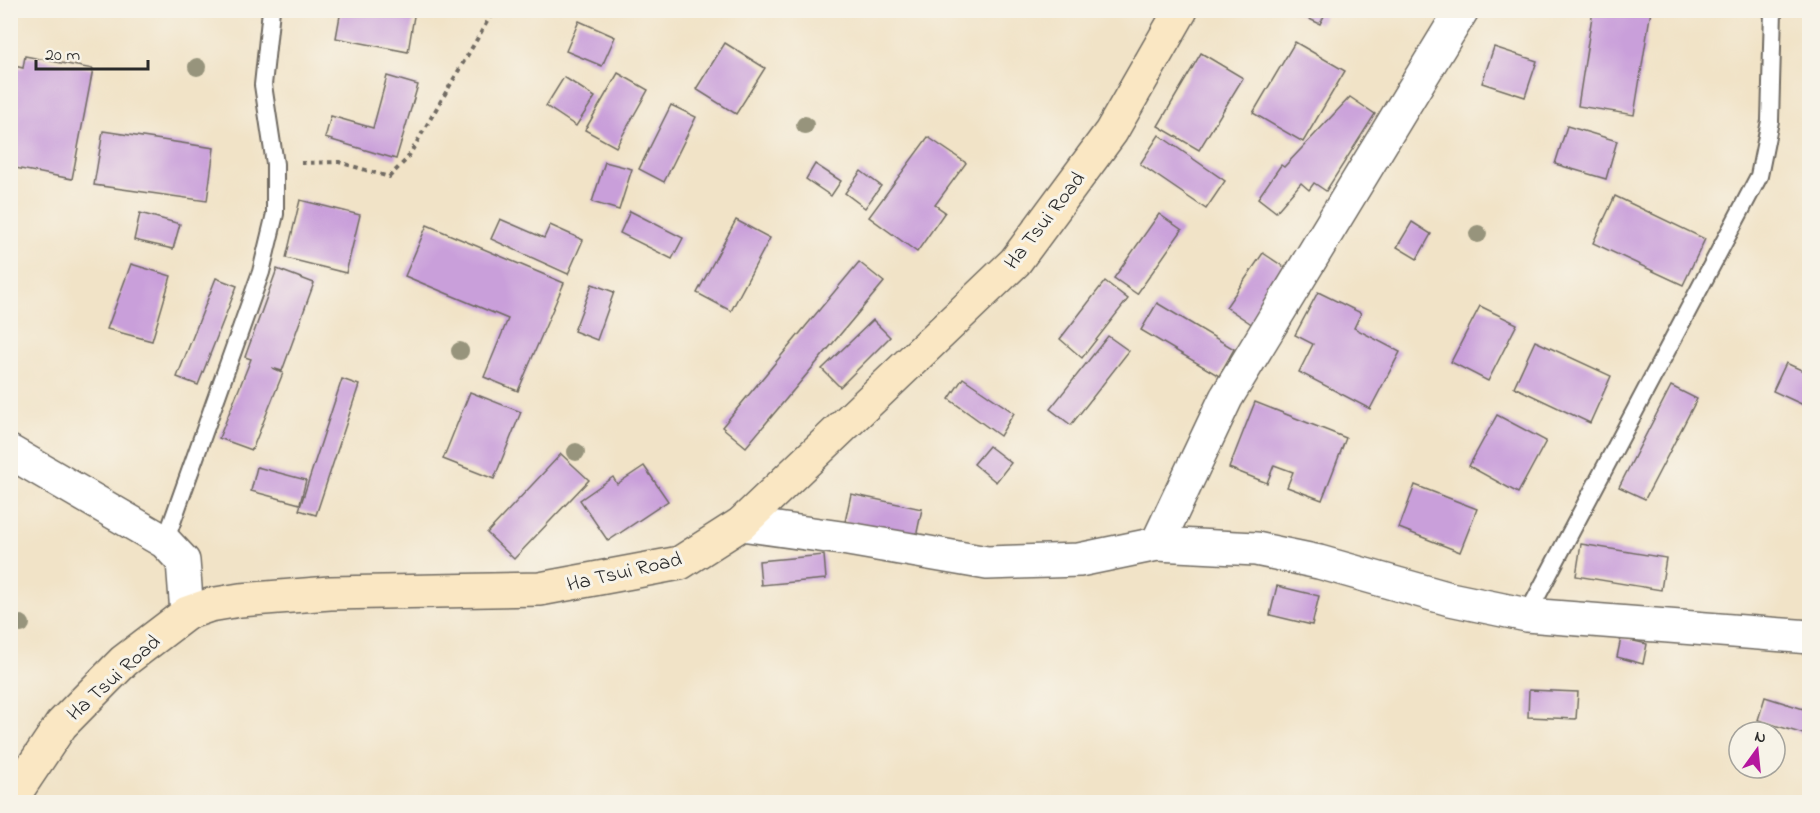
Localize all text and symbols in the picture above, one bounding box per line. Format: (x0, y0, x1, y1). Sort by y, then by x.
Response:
scale bar (36, 33, 148, 71)
text: 20 m (45, 43, 80, 69)
street label: Ha Tsui Road (998, 166, 1094, 277)
street label: Ha Tsui Road (564, 545, 685, 601)
street label: Ha Tsui Road (61, 628, 168, 729)
north arrow (1727, 720, 1787, 780)
text: N (1752, 724, 1769, 750)

